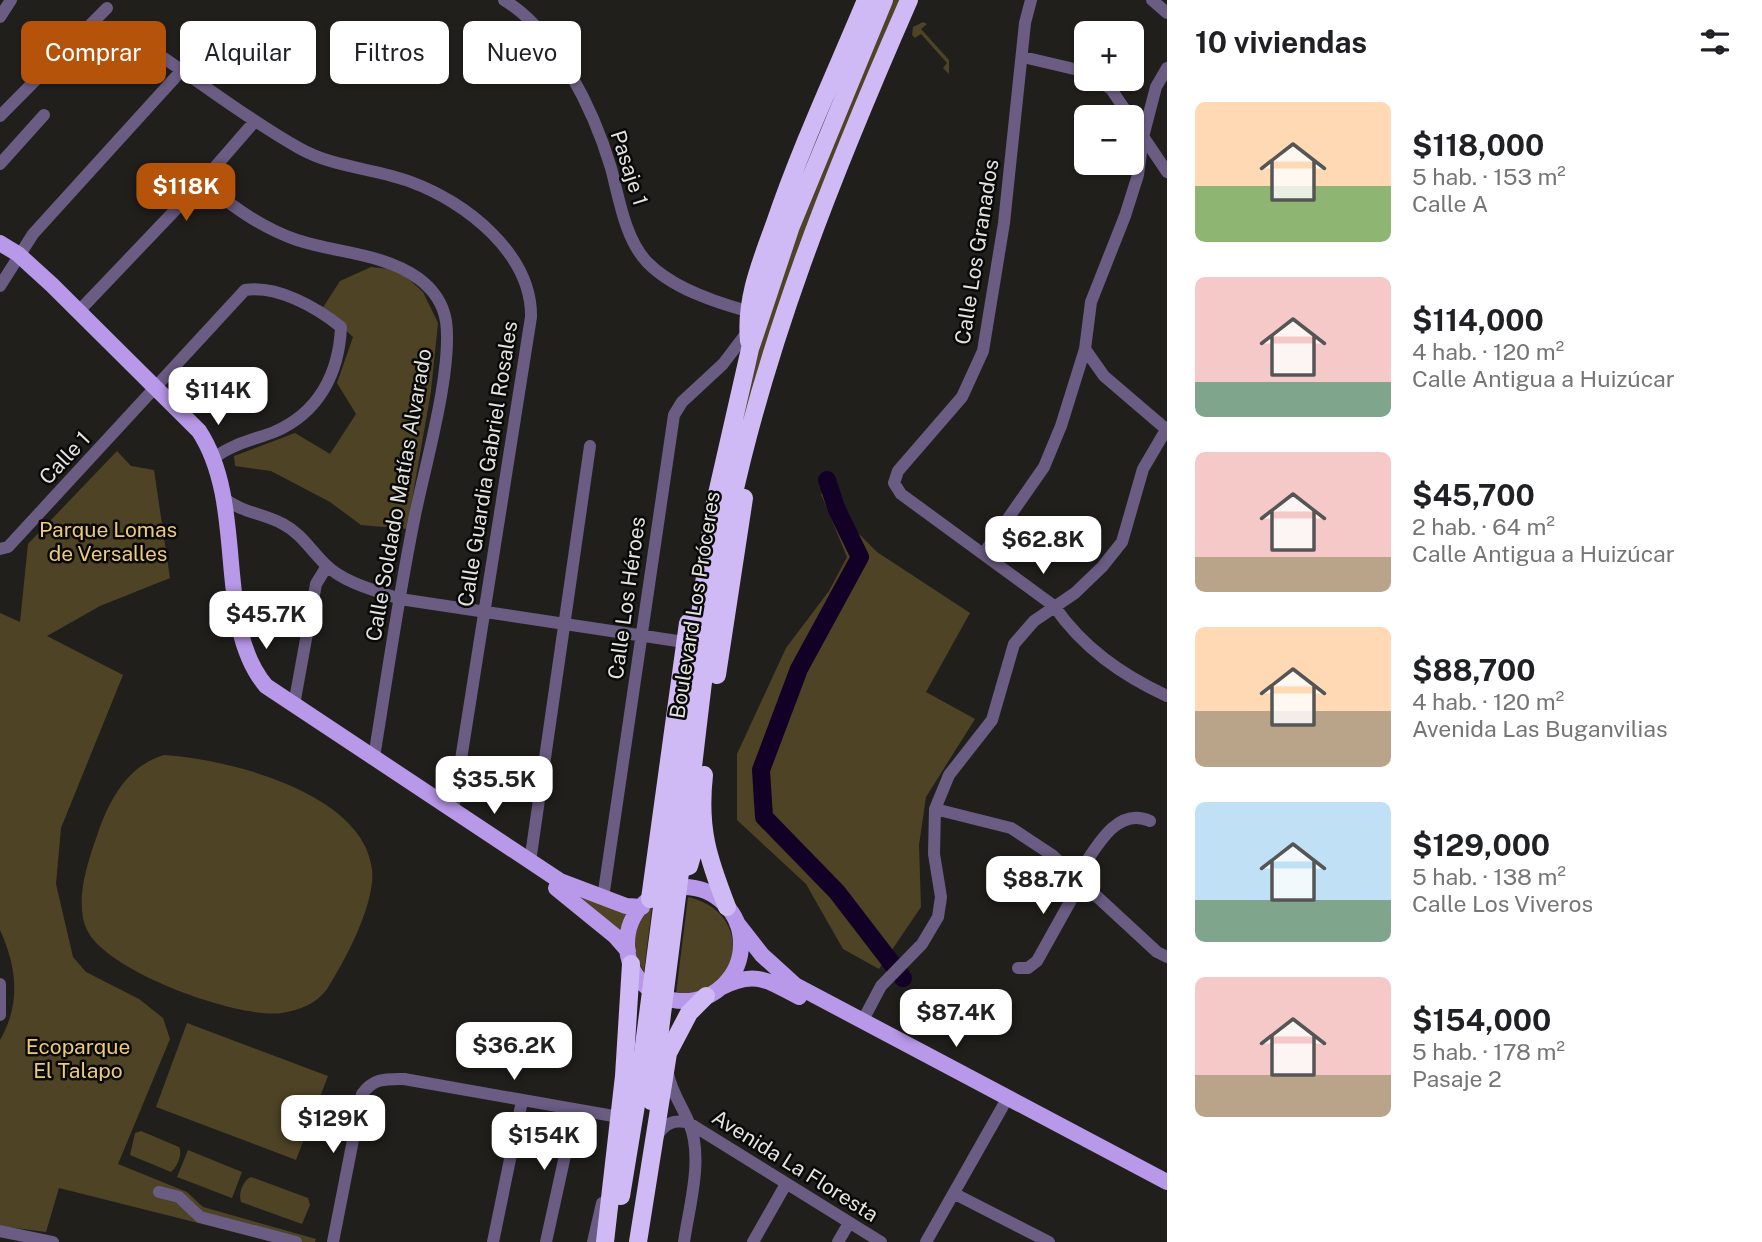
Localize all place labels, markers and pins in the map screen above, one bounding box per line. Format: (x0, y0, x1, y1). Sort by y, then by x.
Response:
pin: $118K (137, 164, 235, 223)
pin: $114K (169, 368, 267, 427)
pin: $62.8K (986, 516, 1100, 576)
pin: $45.7K (209, 592, 323, 651)
pin: $35.5K (437, 756, 551, 816)
pin: $88.7K (986, 856, 1100, 916)
pin: $87.4K (899, 990, 1013, 1049)
pin: $36.2K (457, 1023, 571, 1082)
pin: $129K (284, 1096, 382, 1155)
pin: $154K (495, 1112, 593, 1172)

